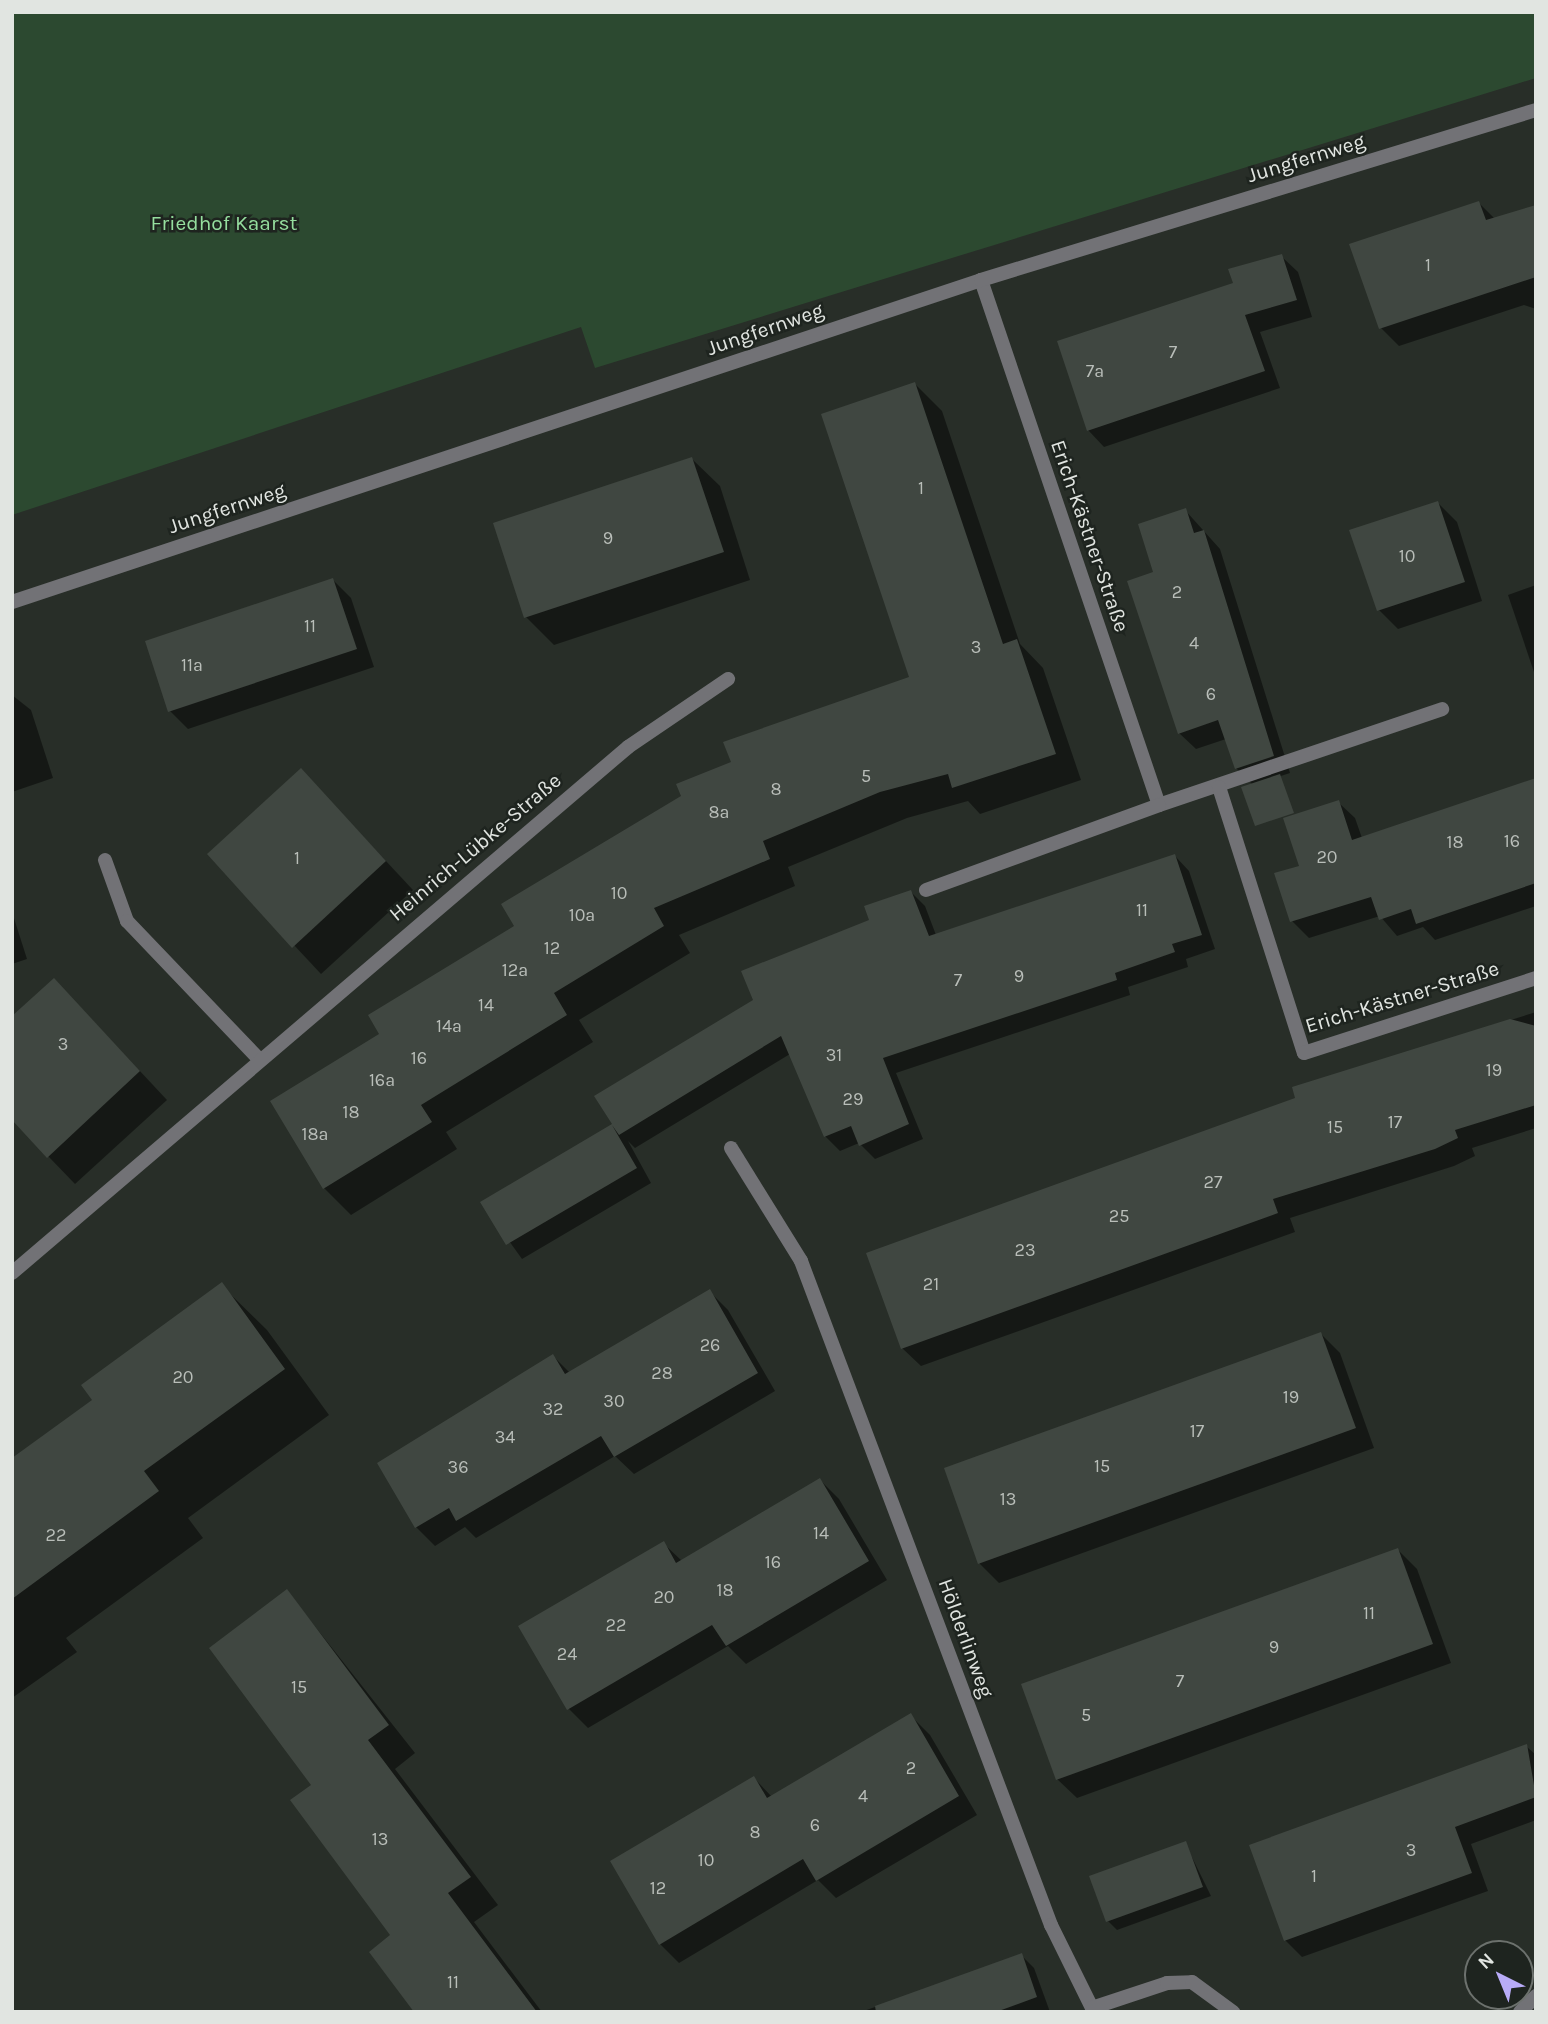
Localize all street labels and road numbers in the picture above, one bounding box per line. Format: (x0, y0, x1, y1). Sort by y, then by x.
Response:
street label: Jungfernweg (1244, 128, 1368, 188)
street label: Jungfernweg (703, 297, 827, 361)
street label: Erich-Kästner-Straße (1045, 437, 1135, 635)
street label: Jungfernweg (165, 477, 289, 539)
street label: Heinrich-Lübke-Straße (384, 768, 566, 926)
street label: Erich-Kästner-Straße (1302, 955, 1502, 1039)
street label: Hölderlinweg (933, 1575, 999, 1701)

